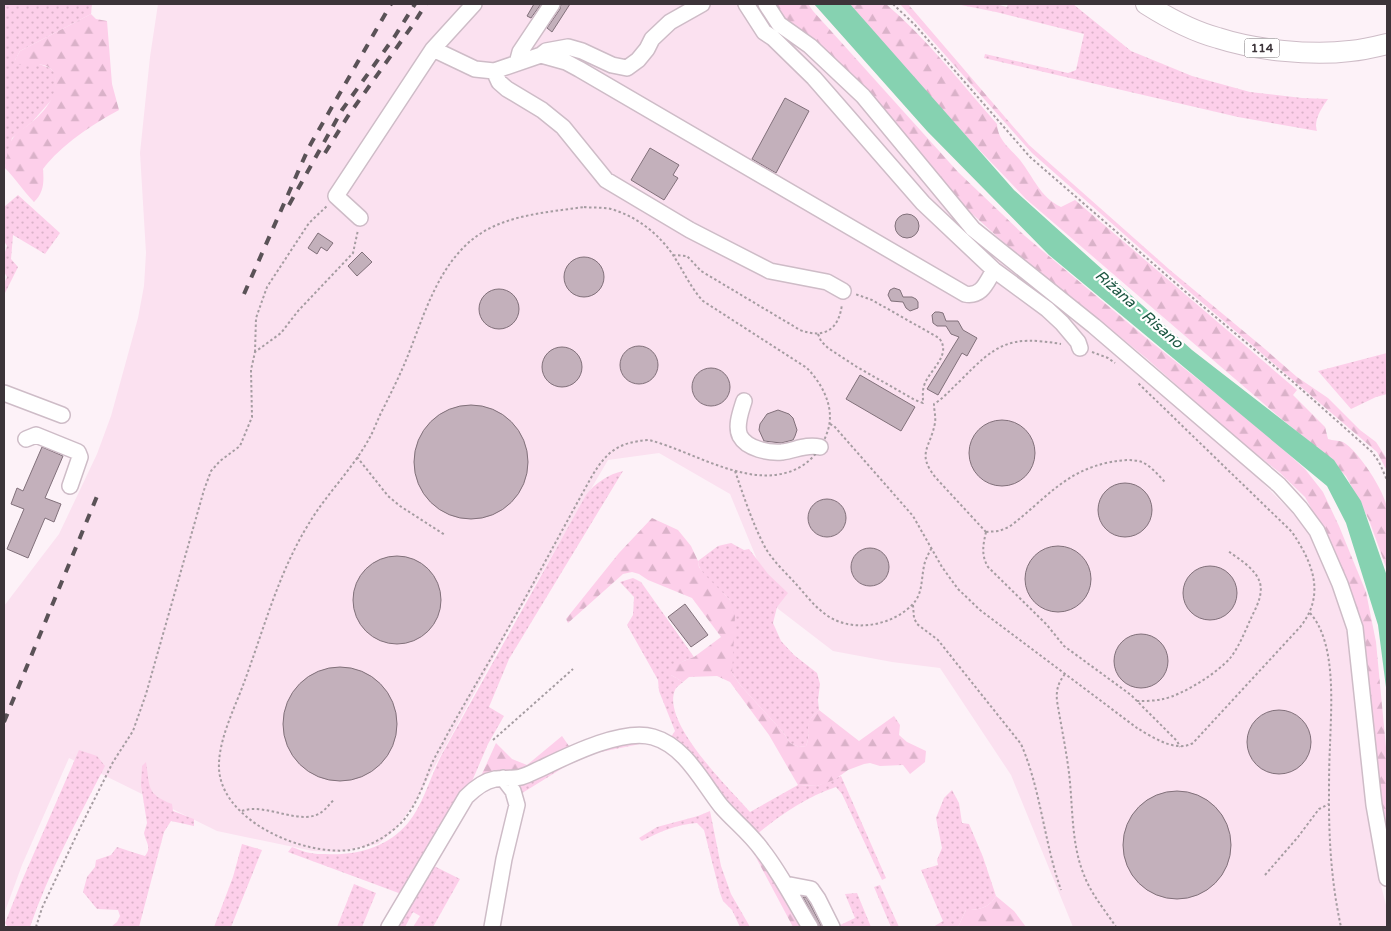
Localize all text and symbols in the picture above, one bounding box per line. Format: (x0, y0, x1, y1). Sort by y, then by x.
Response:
road number: 114 (1244, 38, 1280, 58)
water label: Rižana - Risano (1092, 266, 1187, 352)

